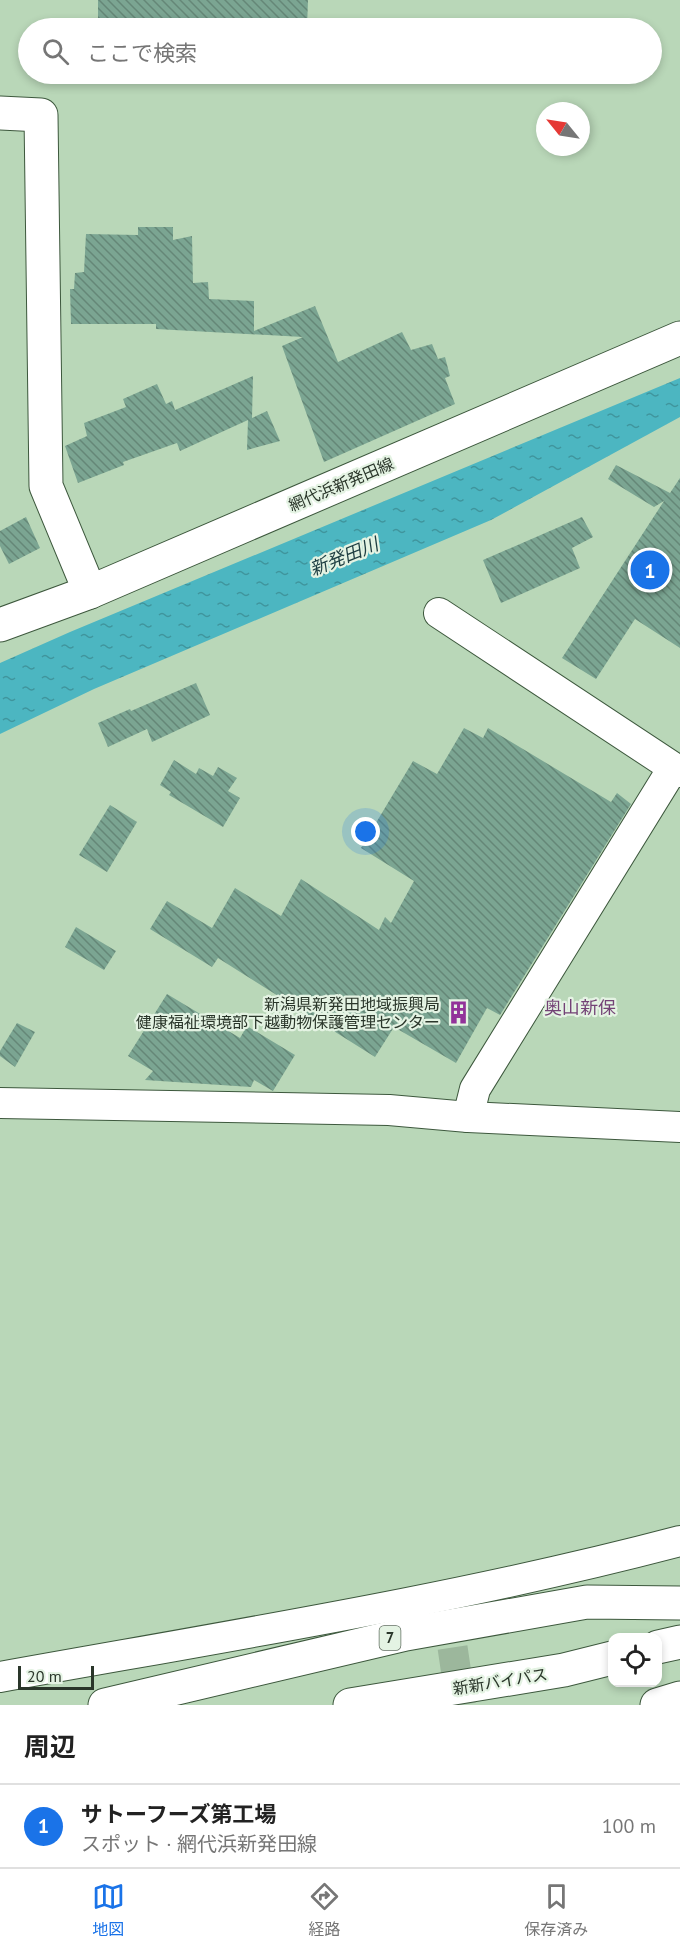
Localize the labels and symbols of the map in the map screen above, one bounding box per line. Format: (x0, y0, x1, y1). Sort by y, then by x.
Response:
north arrow (536, 102, 590, 156)
street label: 網代浜新発田線 (286, 453, 396, 515)
water label: 新発田川 (306, 532, 383, 581)
pin: 1 (630, 548, 670, 592)
your location (351, 817, 380, 846)
place label: 新潟県新発田地域振興局 健康福祉環境部下越動物保護管理センター (136, 994, 440, 1032)
district label: 奥山新保 (544, 996, 616, 1019)
building icon: 新潟県新発田地域振興局 健康福祉環境部下越動物保護管理センター (445, 1000, 471, 1026)
road number: 7 (380, 1626, 400, 1650)
scale bar (18, 1663, 94, 1690)
street label: 新新バイパス (451, 1664, 549, 1698)

